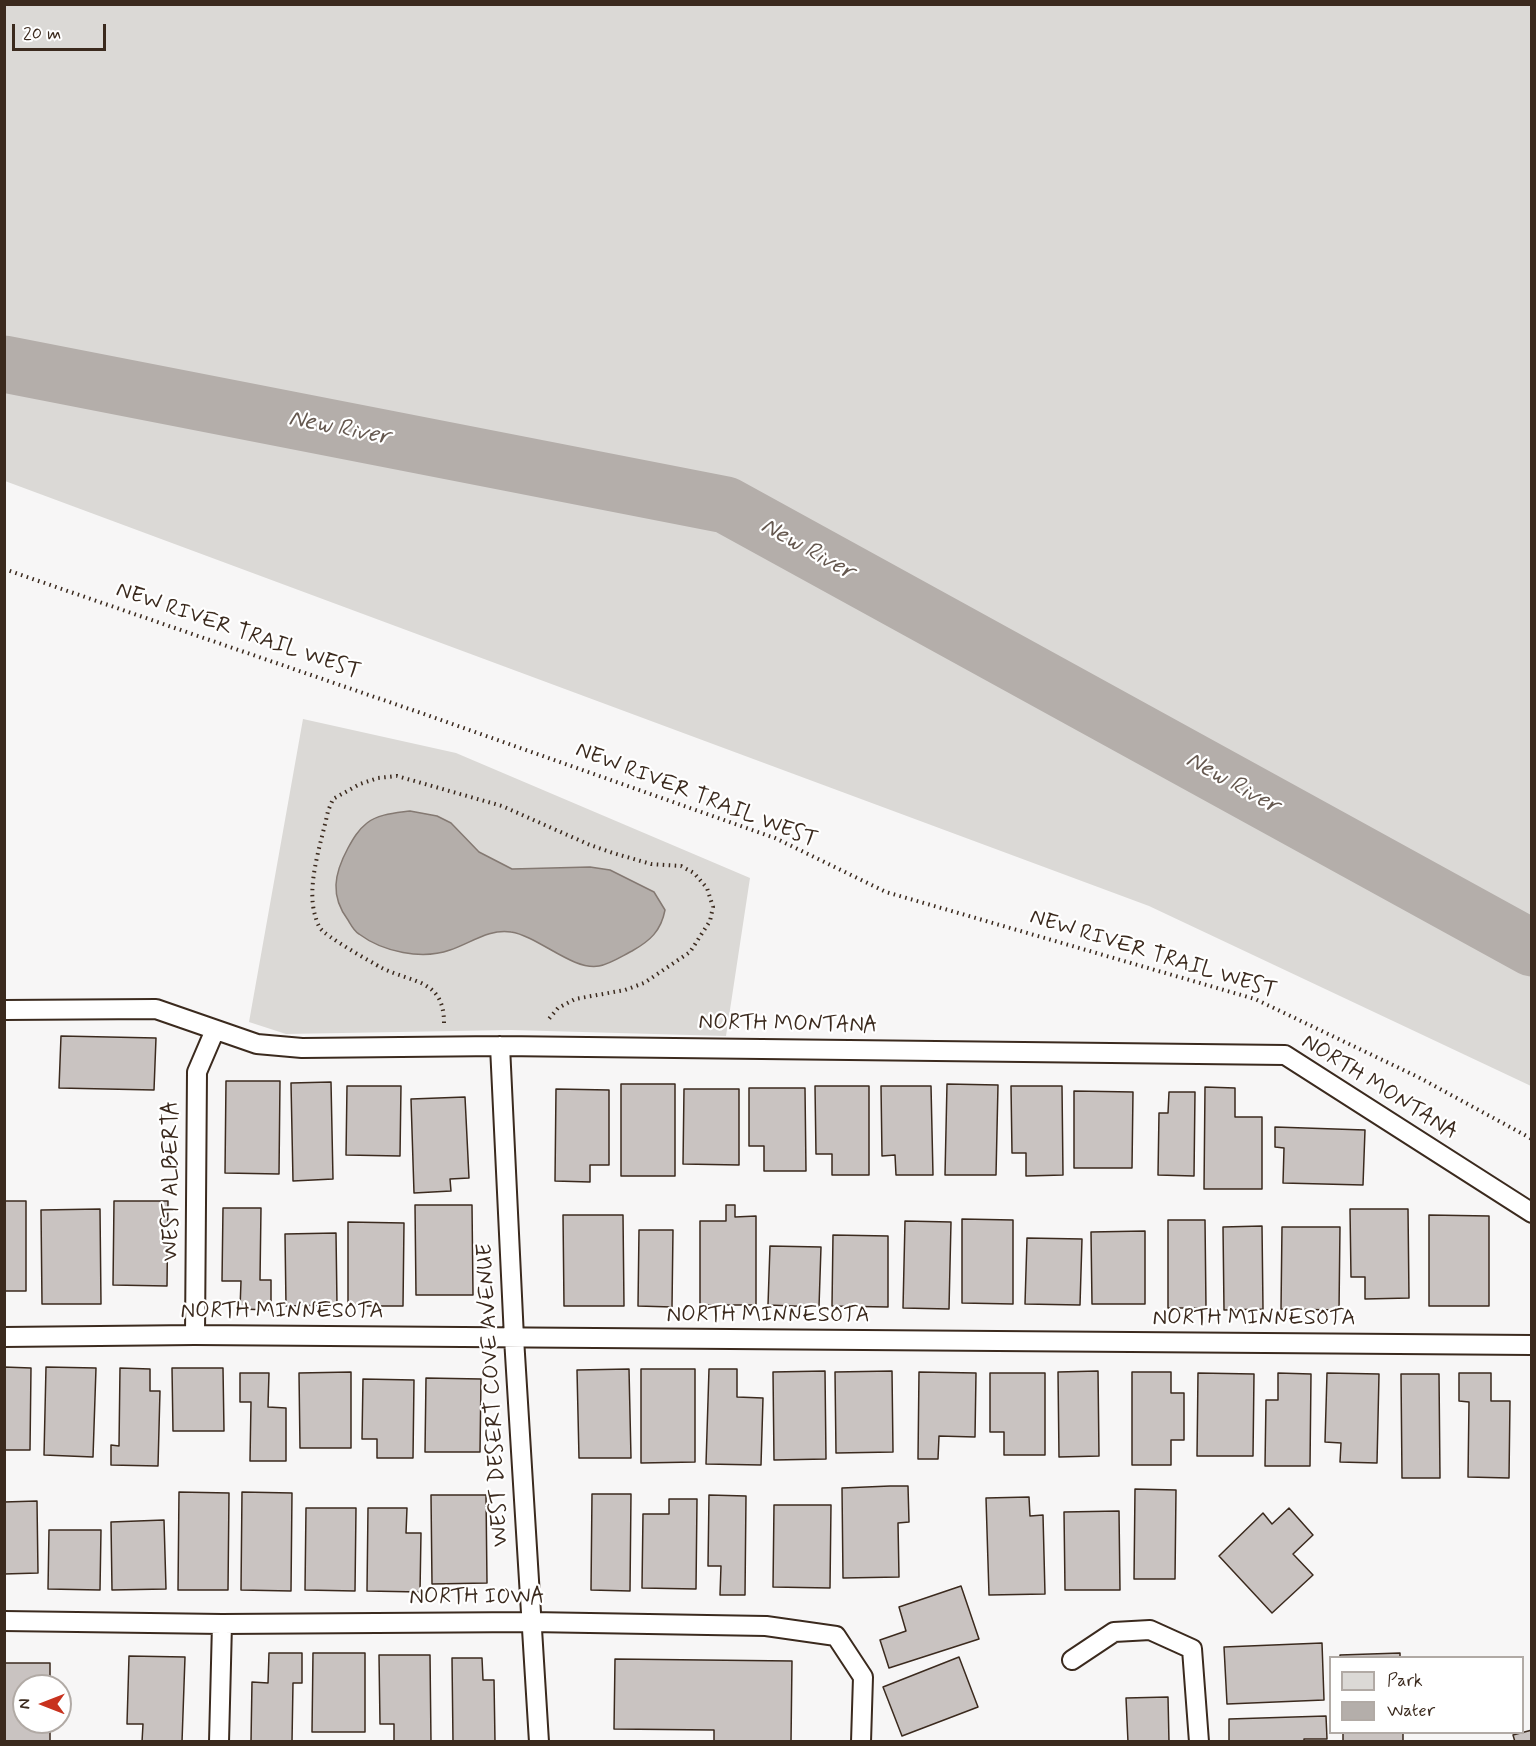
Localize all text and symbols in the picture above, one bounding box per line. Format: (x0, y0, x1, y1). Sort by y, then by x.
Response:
scale bar (15, 12, 110, 50)
text: 20 m (23, 22, 61, 46)
water label: New River (286, 405, 392, 453)
water label: New River (755, 513, 859, 587)
street label: NEW RIVER TRAIL WEST (112, 578, 364, 686)
street label: NEW RIVER TRAIL WEST (571, 738, 821, 854)
water label: New River (1180, 747, 1284, 821)
street label: NEW RIVER TRAIL WEST (1026, 905, 1280, 1005)
street label: NORTH MONTANA (698, 1010, 878, 1040)
street label: NORTH MONTANA (1296, 1029, 1462, 1147)
street label: WEST ALBERTA (159, 1101, 185, 1261)
street label: WEST DESERT COVE AVENUE (473, 1242, 515, 1548)
street label: NORTH MINNESOTA (180, 1299, 384, 1325)
street label: NORTH MINNESOTA (666, 1303, 870, 1329)
street label: NORTH MINNESOTA (1152, 1306, 1356, 1332)
street label: NORTH IOWA (409, 1585, 545, 1611)
legend (1329, 1656, 1524, 1734)
text: Park (1387, 1669, 1423, 1693)
north arrow (12, 1674, 72, 1734)
text: N (15, 1699, 36, 1709)
text: Water (1387, 1699, 1435, 1723)

